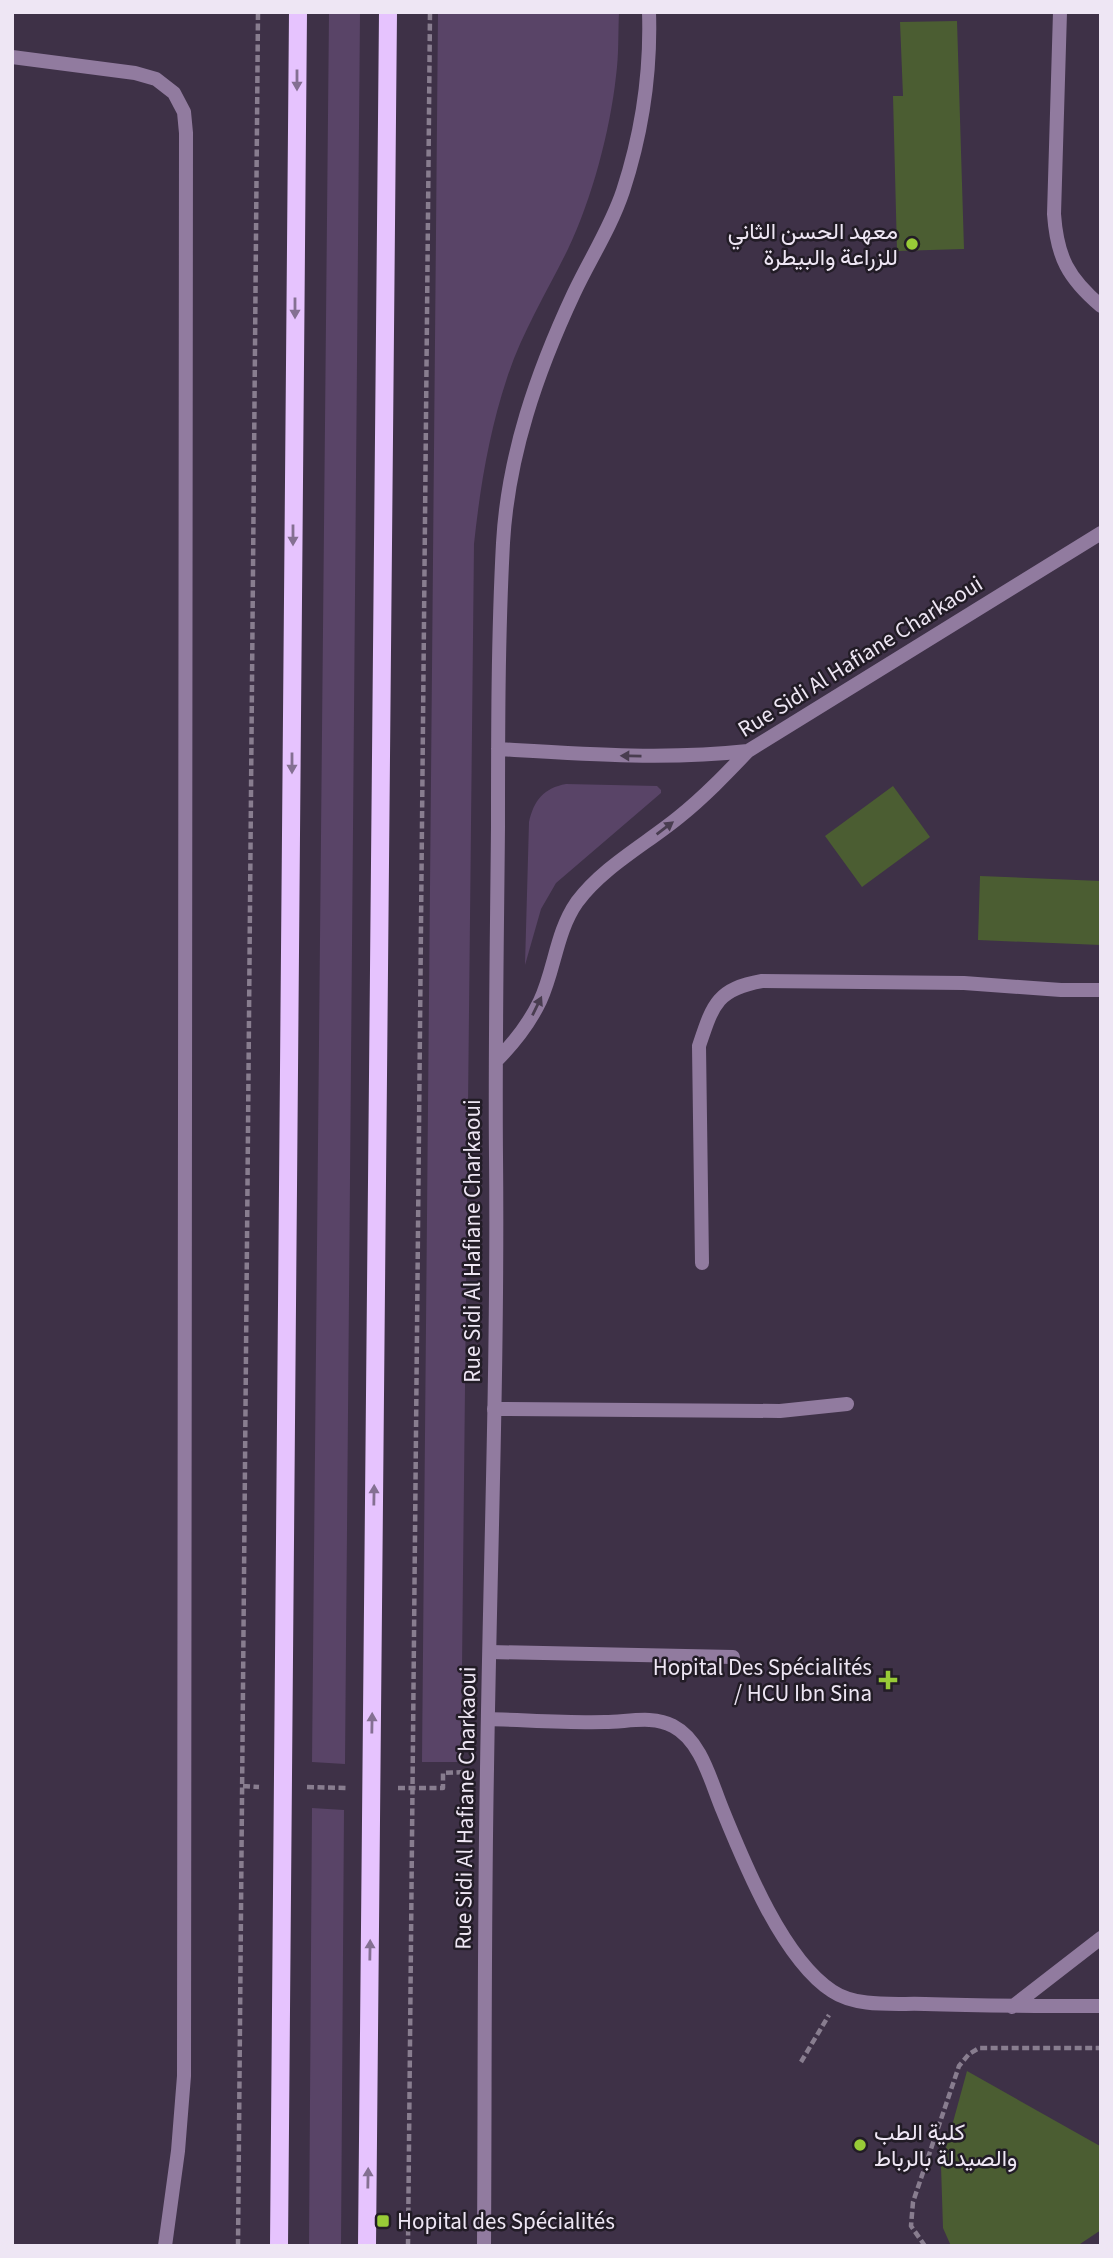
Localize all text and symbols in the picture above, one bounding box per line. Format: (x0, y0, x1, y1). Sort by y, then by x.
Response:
one-way arrow (291, 70, 303, 92)
place label: معهد الحسن الثاني للزراعة والبيطرة (728, 215, 898, 274)
marker: معهد الحسن الثاني للزراعة والبيطرة (904, 236, 920, 252)
one-way arrow (289, 297, 301, 319)
one-way arrow (288, 525, 299, 547)
street label: Rue Sidi Al Hafiane Charkaoui (731, 567, 989, 745)
one-way arrow (620, 750, 642, 761)
one-way arrow (286, 752, 297, 774)
one-way arrow (655, 821, 674, 835)
one-way arrow (531, 996, 542, 1016)
street label: Rue Sidi Al Hafiane Charkaoui (456, 1099, 489, 1383)
one-way arrow (368, 1484, 380, 1506)
place label: Hopital Des Spécialités / HCU Ibn Sina (653, 1651, 872, 1710)
street label: Rue Sidi Al Hafiane Charkaoui (447, 1666, 484, 1950)
marker: Hopital Des Spécialités / HCU Ibn Sina (878, 1670, 898, 1690)
one-way arrow (366, 1711, 378, 1733)
one-way arrow (364, 1939, 376, 1961)
place label: كلية الطب والصيدلة بالرباط (874, 2116, 1017, 2175)
marker: كلية الطب والصيدلة بالرباط (852, 2137, 868, 2153)
one-way arrow (362, 2166, 373, 2188)
place label: Hopital des Spécialités (397, 2205, 615, 2238)
marker: Hopital des Spécialités (375, 2213, 391, 2229)

